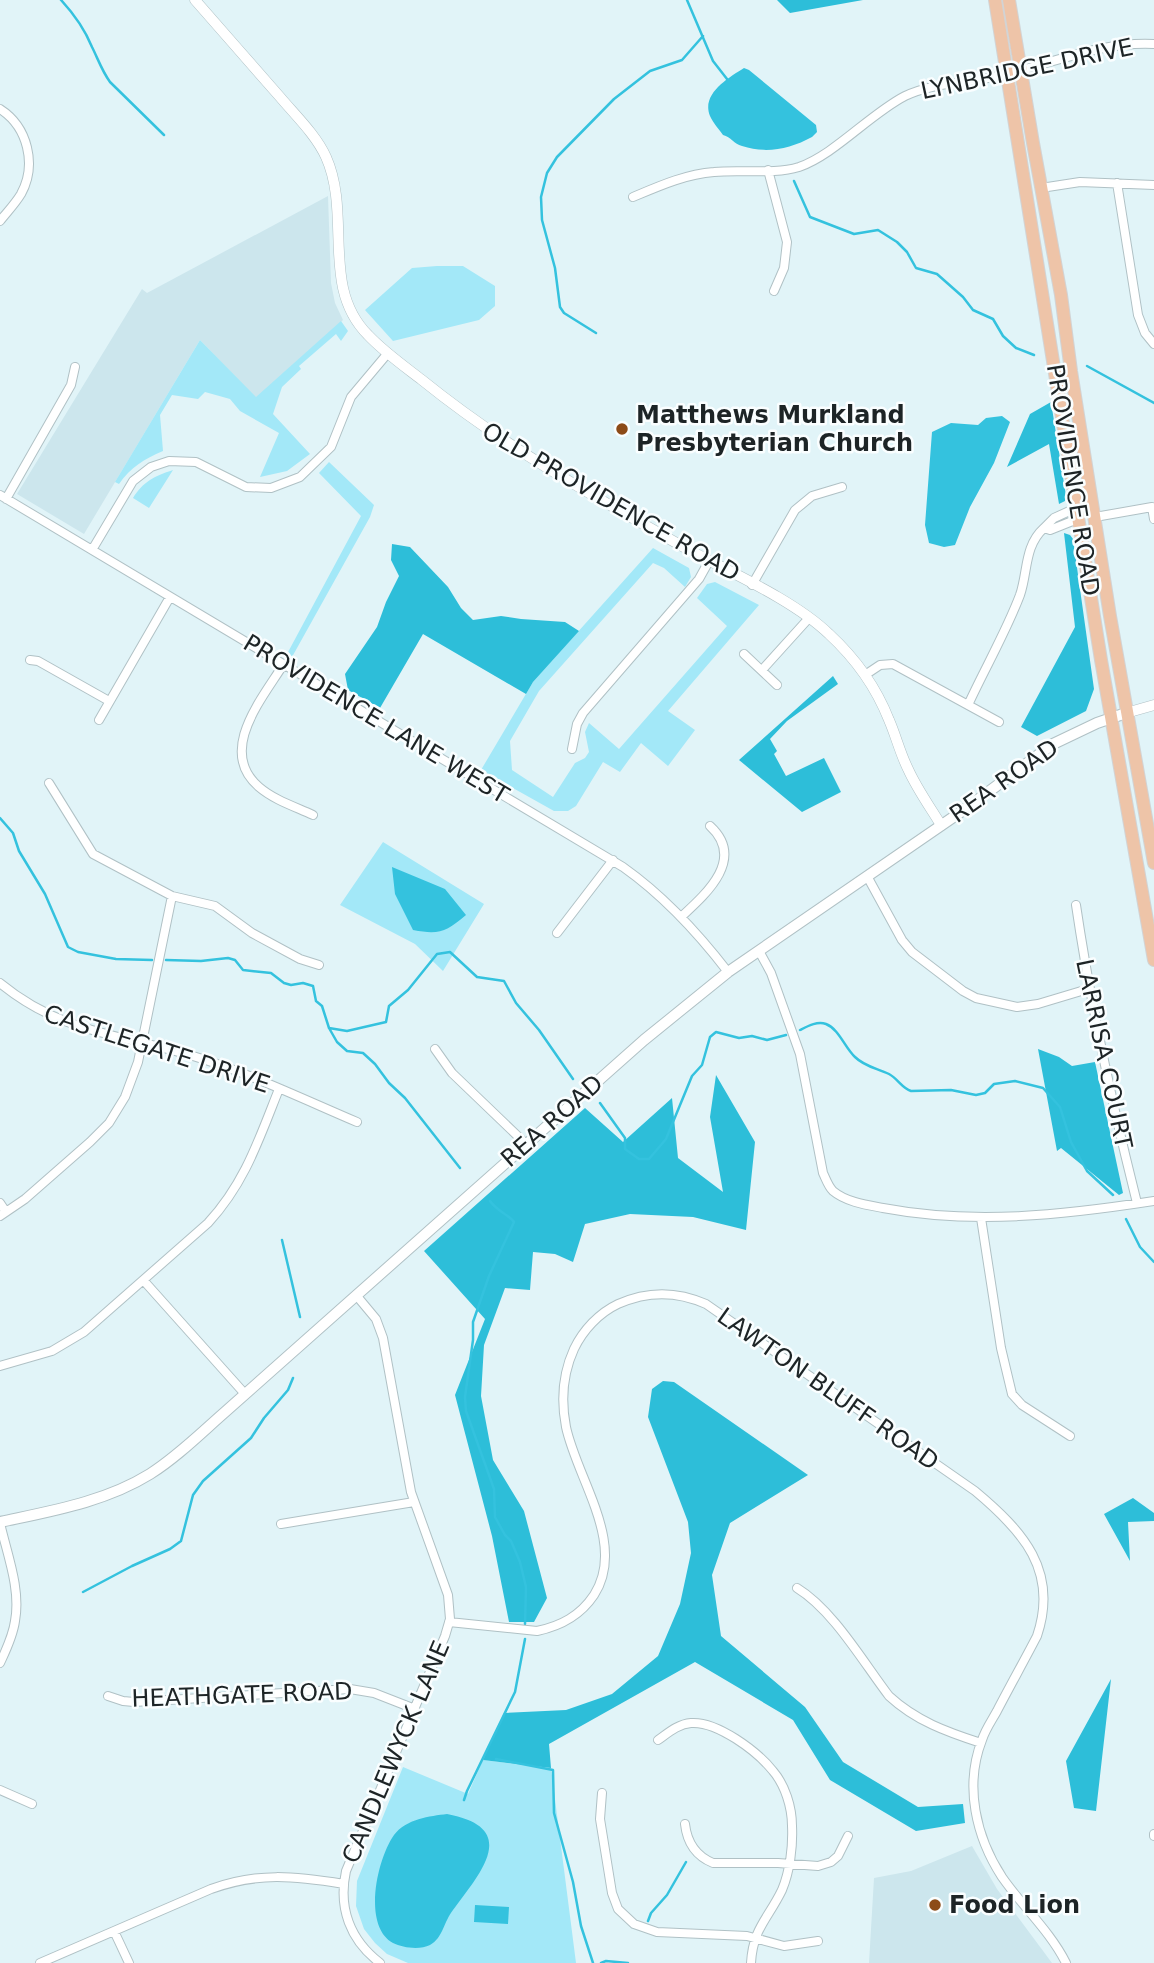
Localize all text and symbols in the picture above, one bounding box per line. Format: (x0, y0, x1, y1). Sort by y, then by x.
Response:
street label: LYNBRIDGE DRIVE (918, 33, 1136, 105)
street label: PROVIDENCE ROAD (1041, 362, 1105, 598)
place label: Matthews Murkland Presbyterian Church (636, 401, 913, 457)
street label: OLD PROVIDENCE ROAD (477, 417, 745, 587)
marker: Matthews Murkland Presbyterian Church (614, 421, 630, 437)
street label: PROVIDENCE LANE WEST (238, 629, 514, 809)
street label: REA ROAD (944, 733, 1064, 829)
street label: LARRISA COURT (1070, 957, 1138, 1152)
street label: CASTLEGATE DRIVE (40, 999, 274, 1099)
street label: REA ROAD (495, 1069, 609, 1173)
street label: LAWTON BLUFF ROAD (712, 1302, 944, 1476)
street label: CANDLEWYCK LANE (336, 1637, 456, 1867)
street label: HEATHGATE ROAD (131, 1677, 353, 1713)
place label: Food Lion (949, 1891, 1080, 1919)
marker: Food Lion (927, 1897, 943, 1913)

